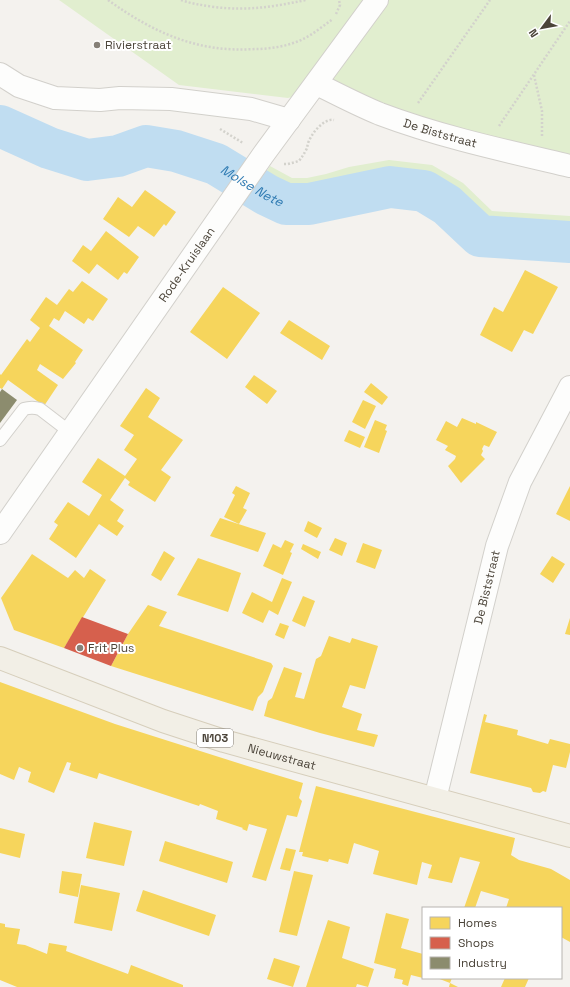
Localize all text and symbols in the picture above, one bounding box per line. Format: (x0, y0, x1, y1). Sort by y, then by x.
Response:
north arrow (522, 8, 562, 48)
text: N (526, 26, 541, 40)
place label: Rivierstraat (105, 37, 171, 53)
marker: Rivierstraat (92, 40, 102, 50)
street label: De Biststraat (401, 115, 479, 151)
water label: Molse Nete (217, 161, 287, 211)
street label: Rode-Kruislaan (155, 224, 218, 305)
street label: De Biststraat (470, 549, 504, 626)
place label: Frit Plus (88, 640, 134, 656)
marker: Frit Plus (75, 643, 85, 653)
road number: N103 (197, 729, 233, 747)
street label: Nieuwstraat (246, 740, 318, 774)
legend (422, 907, 562, 979)
text: Homes (458, 915, 497, 931)
text: Shops (458, 935, 494, 951)
text: Industry (458, 955, 507, 971)

